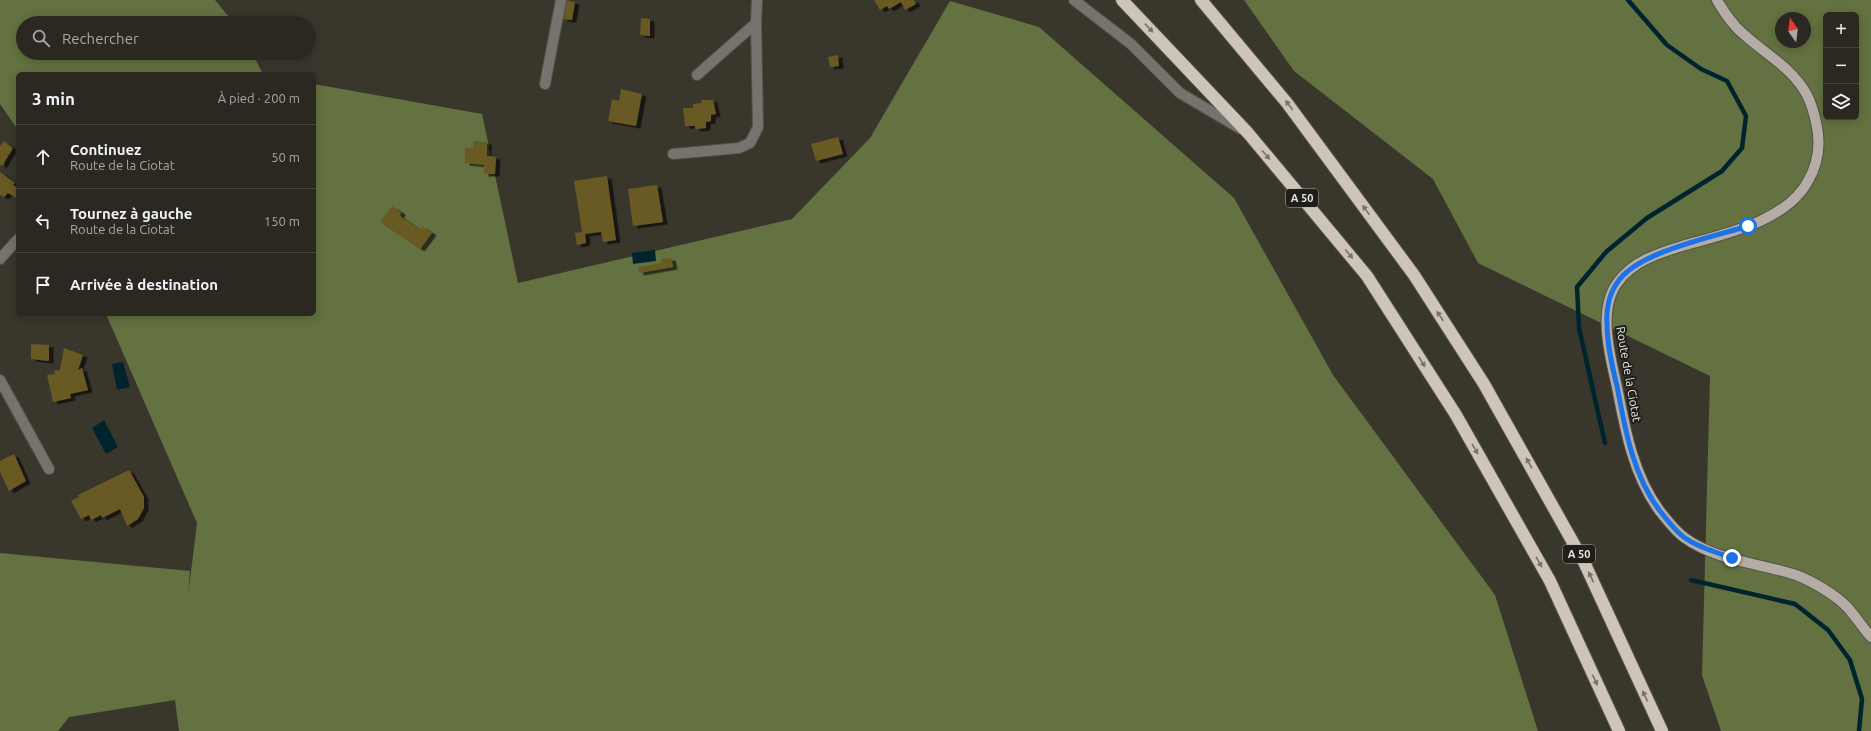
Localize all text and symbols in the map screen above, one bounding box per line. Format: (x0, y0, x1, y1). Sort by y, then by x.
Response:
north arrow (1775, 12, 1811, 48)
map controls (1823, 12, 1859, 120)
button: + (1823, 12, 1859, 48)
search box (16, 16, 316, 60)
one-way arrow (1144, 23, 1154, 33)
icon: search (30, 27, 52, 49)
text: Rechercher (62, 30, 139, 47)
button: − (1823, 48, 1859, 84)
button: layers (1823, 84, 1859, 120)
text: 3 min (32, 89, 75, 108)
text: À pied · 200 m (218, 91, 300, 105)
one-way arrow (1285, 100, 1293, 110)
text: Continuez (70, 141, 141, 158)
icon: ahead (32, 146, 54, 168)
one-way arrow (1261, 149, 1270, 160)
text: 50 m (271, 150, 300, 164)
text: Route de la Ciotat (70, 158, 175, 172)
road number: A 50 (1286, 189, 1318, 207)
one-way arrow (1362, 204, 1370, 215)
text: Tournez à gauche (70, 205, 193, 222)
icon: left (32, 210, 54, 232)
text: 150 m (264, 214, 300, 228)
route start (1739, 217, 1757, 235)
text: Route de la Ciotat (70, 222, 175, 236)
one-way arrow (1345, 249, 1354, 260)
icon: arrive (32, 274, 54, 296)
text: Arrivée à destination (70, 276, 218, 293)
one-way arrow (1436, 311, 1444, 321)
street label: Route de la Ciotat (1614, 325, 1644, 423)
one-way arrow (1418, 357, 1426, 367)
one-way arrow (1471, 443, 1478, 455)
one-way arrow (1525, 458, 1532, 469)
road number: A 50 (1563, 545, 1595, 563)
route end (1723, 549, 1741, 567)
one-way arrow (1536, 556, 1543, 568)
one-way arrow (1588, 572, 1594, 583)
one-way arrow (1592, 674, 1598, 685)
one-way arrow (1642, 690, 1648, 701)

